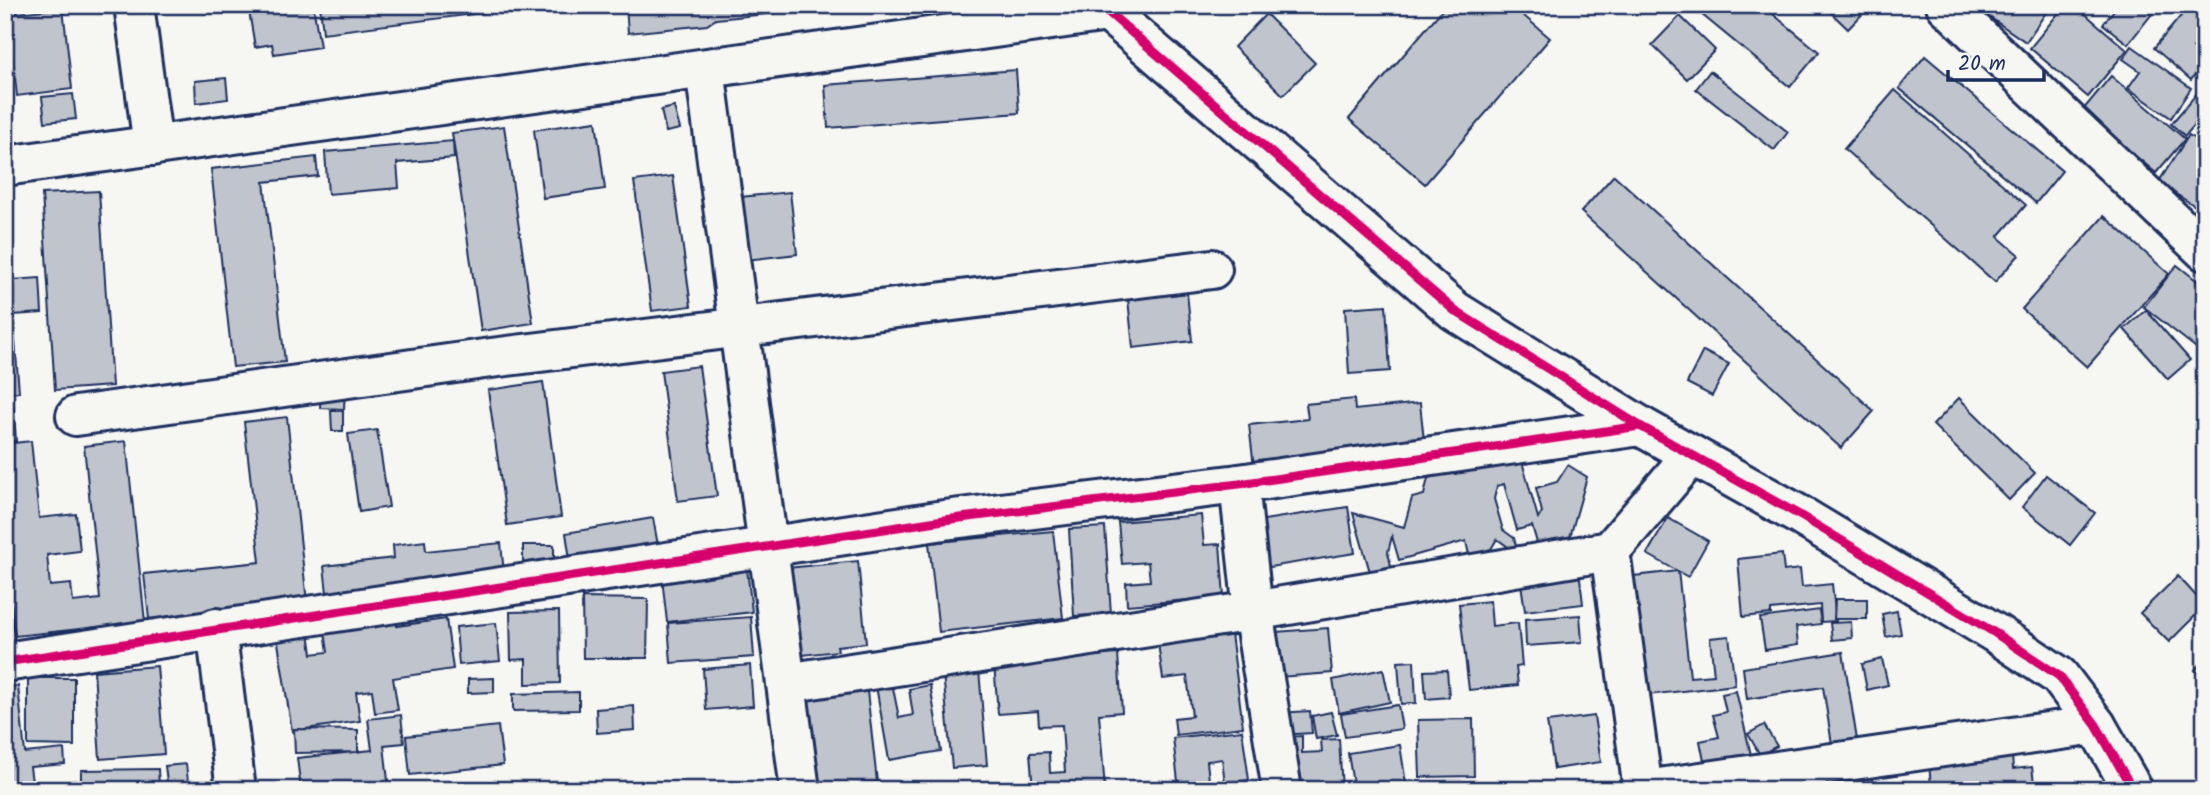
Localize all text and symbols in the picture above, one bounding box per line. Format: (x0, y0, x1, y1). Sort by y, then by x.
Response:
scale bar (1948, 38, 2044, 82)
text: 20 m (1958, 48, 2006, 81)

